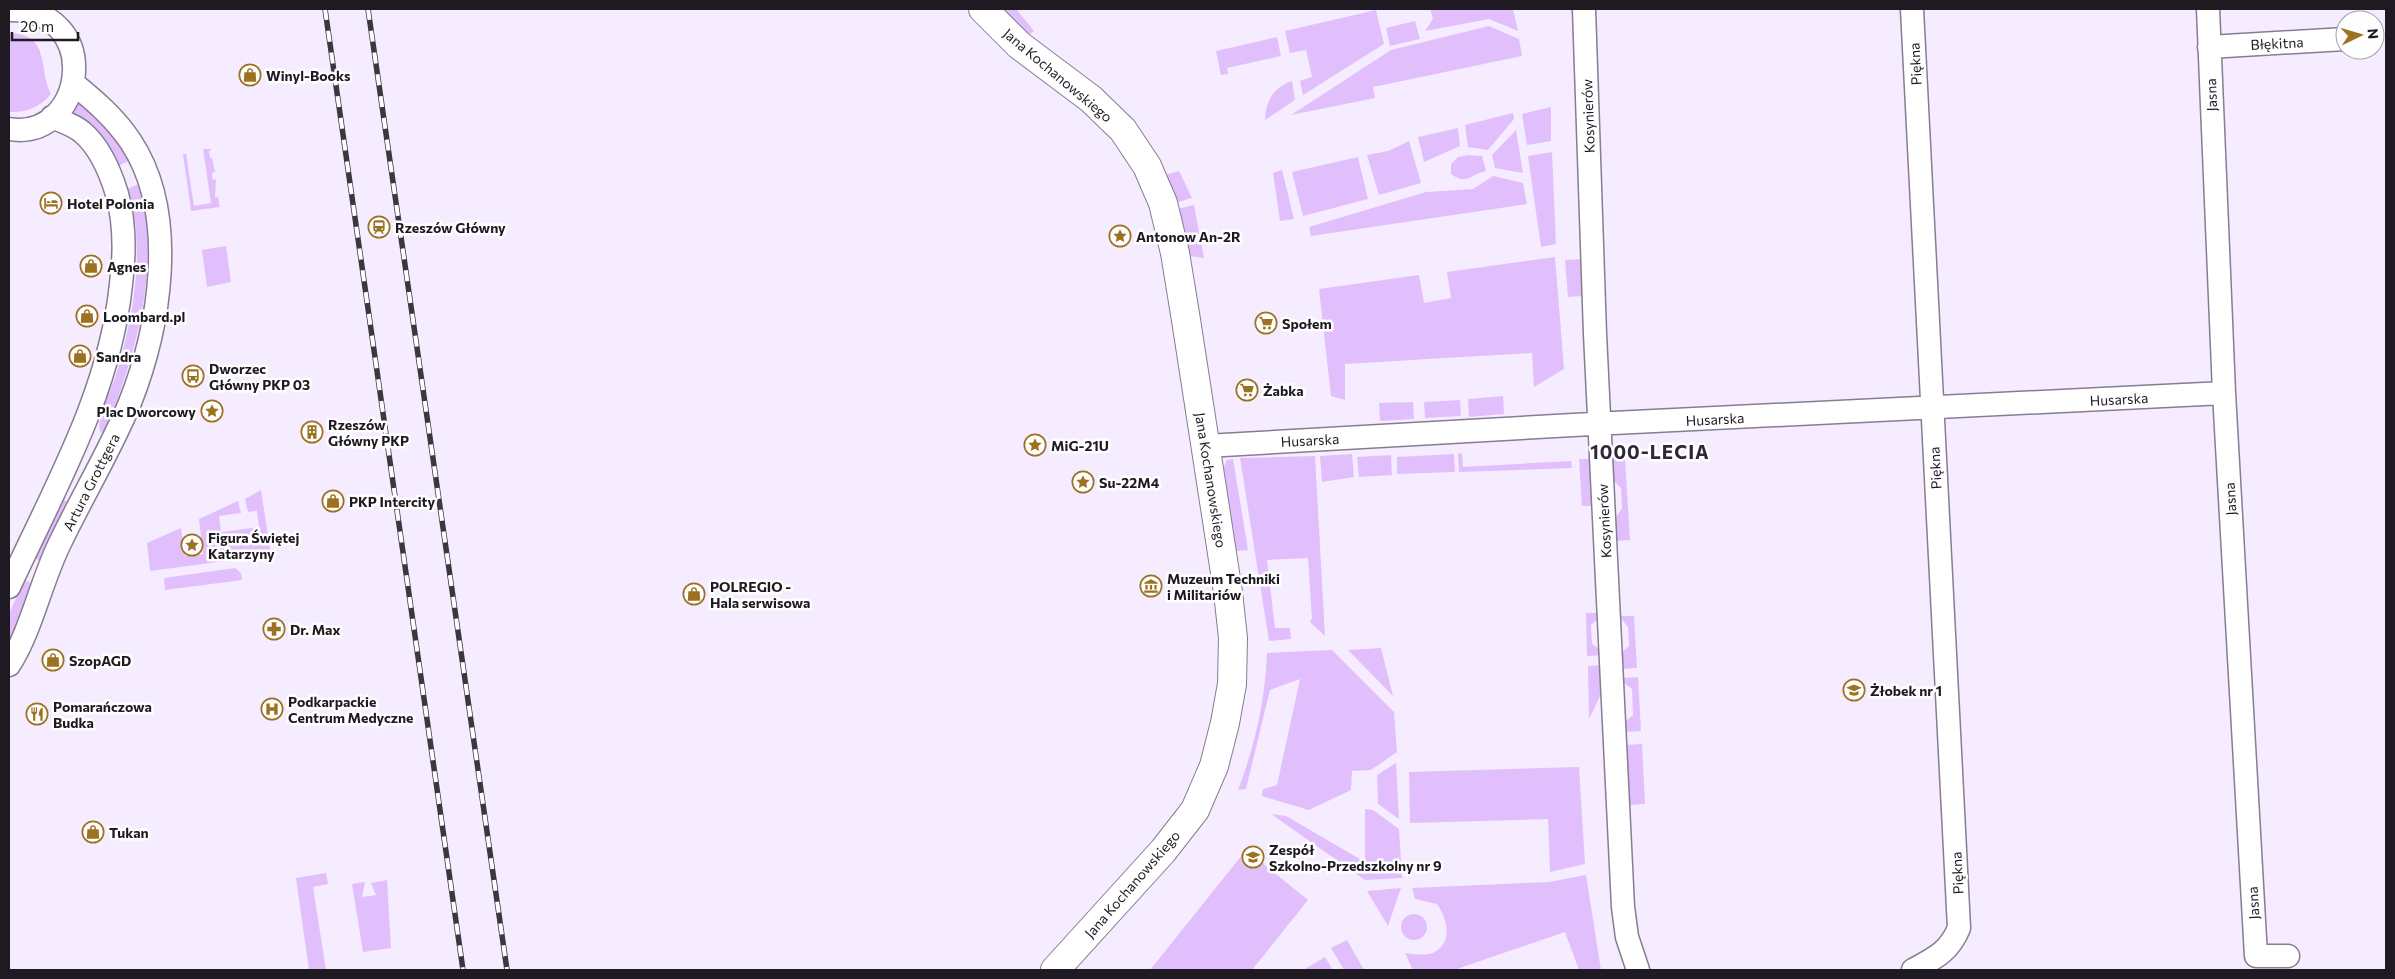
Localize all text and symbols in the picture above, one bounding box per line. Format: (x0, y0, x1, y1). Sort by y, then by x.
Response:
scale bar (12, 10, 79, 42)
north arrow (2335, 10, 2385, 60)
text: 20 m (20, 17, 54, 35)
street label: Jana Kochanowskiego (1000, 24, 1116, 126)
text: N (2365, 28, 2382, 40)
street label: Błękitna (2250, 33, 2304, 53)
street label: Piękna (1905, 42, 1925, 86)
shop icon: Winyl-Books (238, 63, 262, 87)
place label: Winyl-Books (266, 67, 351, 84)
street label: Jasna (2202, 78, 2220, 112)
street label: Kosynierów (1578, 79, 1598, 153)
hotel icon: Hotel Polonia (39, 191, 63, 215)
place label: Hotel Polonia (67, 195, 154, 212)
station icon: Rzeszów Główny (367, 215, 391, 239)
place label: Rzeszów Główny (395, 219, 506, 236)
place icon: Antonow An-2R (1108, 224, 1132, 248)
place label: Antonow An-2R (1136, 228, 1241, 245)
shop icon: Agnes (79, 254, 103, 278)
place label: Agnes (107, 258, 147, 275)
shop icon: Loombard.pl (75, 304, 99, 328)
place label: Loombard.pl (103, 308, 185, 325)
supermarket icon: Społem (1254, 311, 1278, 335)
place label: Społem (1282, 315, 1332, 332)
shop icon: Sandra (68, 344, 92, 368)
place label: Sandra (96, 348, 141, 365)
place label: Dworzec Główny PKP 03 (209, 360, 310, 393)
bus stop icon: Dworzec Główny PKP 03 (181, 364, 205, 388)
supermarket icon: Żabka (1235, 378, 1259, 402)
place label: Żabka (1263, 382, 1304, 399)
street label: Husarska (2089, 389, 2149, 409)
place icon: Plac Dworcowy (200, 399, 224, 423)
place label: Plac Dworcowy (97, 403, 196, 420)
street label: Husarska (1685, 409, 1745, 429)
street label: Jana Kochanowskiego (1192, 411, 1230, 549)
place label: Rzeszów Główny PKP (328, 416, 409, 449)
building icon: Rzeszów Główny PKP (300, 420, 324, 444)
street label: Artura Grottgera (59, 430, 123, 534)
street label: Husarska (1280, 430, 1340, 450)
place icon: MiG-21U (1023, 433, 1047, 457)
place label: MiG-21U (1051, 437, 1109, 454)
district label: 1000-LECIA (1590, 440, 1710, 463)
street label: Piękna (1925, 446, 1945, 490)
place icon: Su-22M4 (1071, 470, 1095, 494)
place label: Su-22M4 (1099, 474, 1160, 491)
street label: Jasna (2221, 482, 2239, 516)
street label: Kosynierów (1594, 483, 1614, 559)
shop icon: PKP Intercity (321, 489, 345, 513)
place label: PKP Intercity (349, 493, 436, 510)
place label: Figura Świętej Katarzyny (208, 529, 299, 562)
place icon: Figura Świętej Katarzyny (180, 533, 204, 557)
place label: Muzeum Techniki i Militariów (1167, 570, 1280, 603)
museum icon: Muzeum Techniki i Militariów (1139, 574, 1163, 598)
place label: POLREGIO - Hala serwisowa (710, 578, 810, 611)
shop icon: POLREGIO - Hala serwisowa (682, 582, 706, 606)
pharmacy icon: Dr. Max (262, 617, 286, 641)
place label: Dr. Max (290, 621, 340, 638)
shop icon: SzopAGD (41, 648, 65, 672)
place label: SzopAGD (69, 652, 131, 669)
school or university icon: Żłobek nr 1 (1842, 678, 1866, 702)
place label: Żłobek nr 1 (1870, 682, 1942, 699)
place label: Podkarpackie Centrum Medyczne (288, 693, 413, 726)
hospital icon: Podkarpackie Centrum Medyczne (260, 697, 284, 721)
place label: Pomarańczowa Budka (53, 698, 152, 731)
restaurant icon: Pomarańczowa Budka (25, 702, 49, 726)
shop icon: Tukan (81, 820, 105, 844)
place label: Tukan (109, 824, 149, 841)
street label: Jana Kochanowskiego (1081, 827, 1183, 941)
place label: Zespół Szkolno-Przedszkolny nr 9 (1269, 841, 1442, 874)
school or university icon: Zespół Szkolno-Przedszkolny nr 9 (1241, 845, 1265, 869)
street label: Piękna (1947, 851, 1967, 895)
street label: Jasna (2244, 886, 2262, 920)

